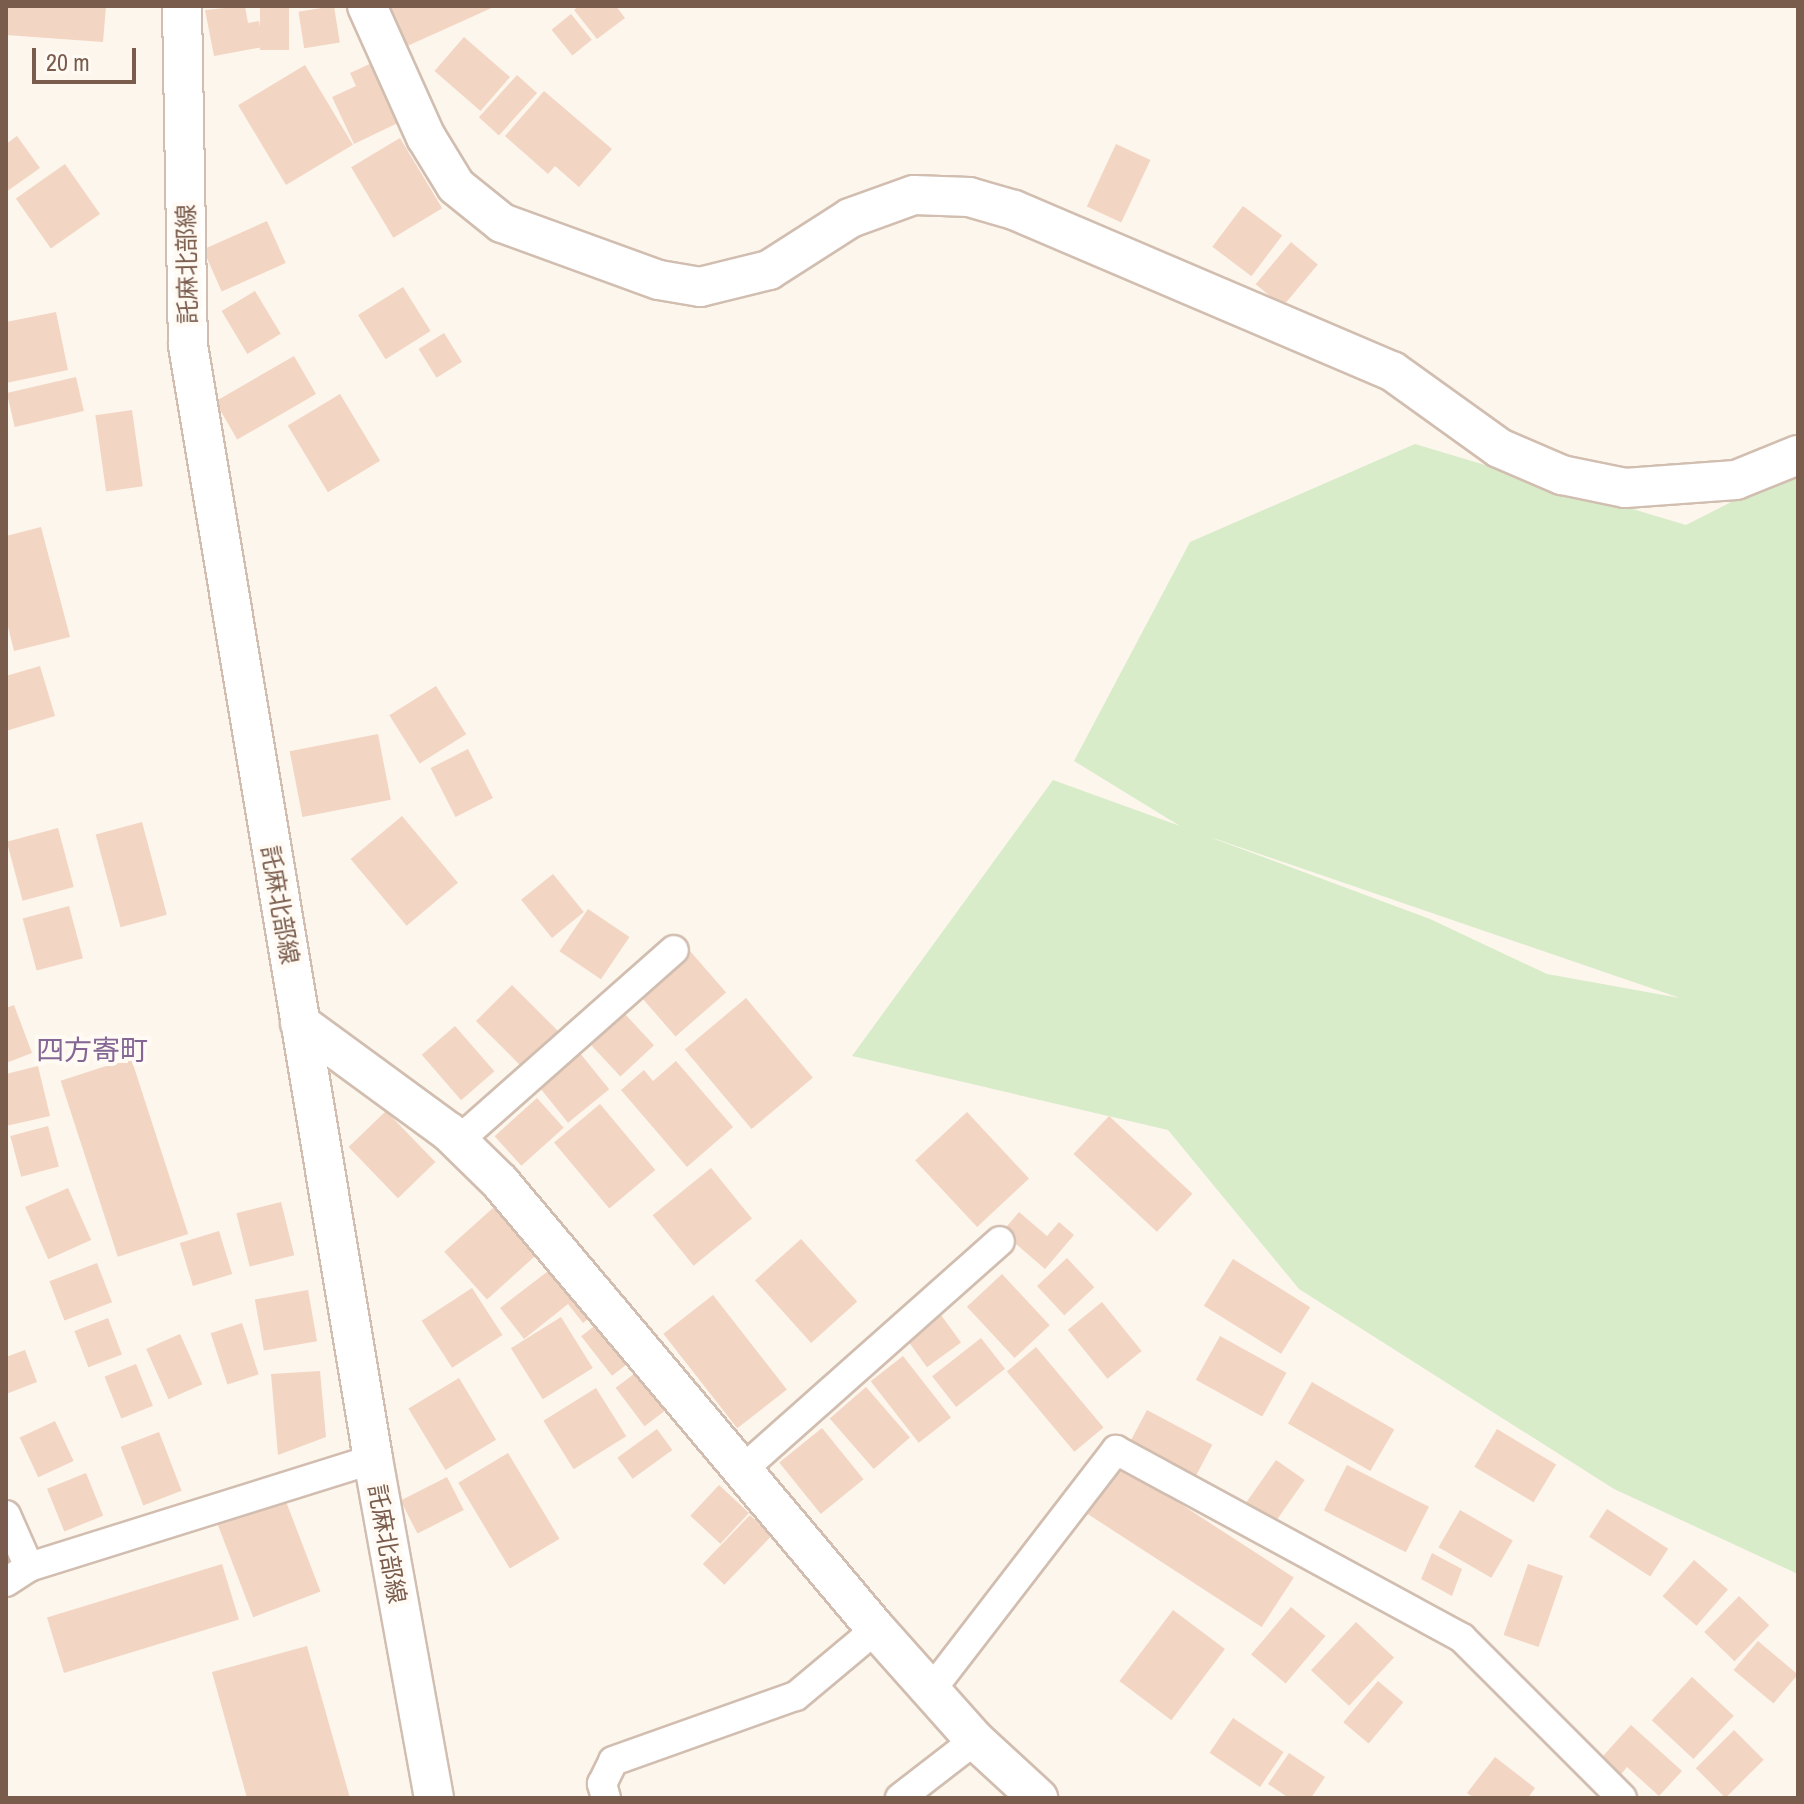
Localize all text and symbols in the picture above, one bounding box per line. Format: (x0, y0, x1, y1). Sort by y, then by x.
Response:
scale bar (36, 32, 140, 82)
text: 20 m (46, 46, 90, 78)
street label: 託麻北部線 (172, 204, 202, 324)
street label: 託麻北部線 (255, 843, 305, 967)
district label: 四方寄町 (36, 1033, 148, 1067)
street label: 託麻北部線 (362, 1482, 412, 1606)

